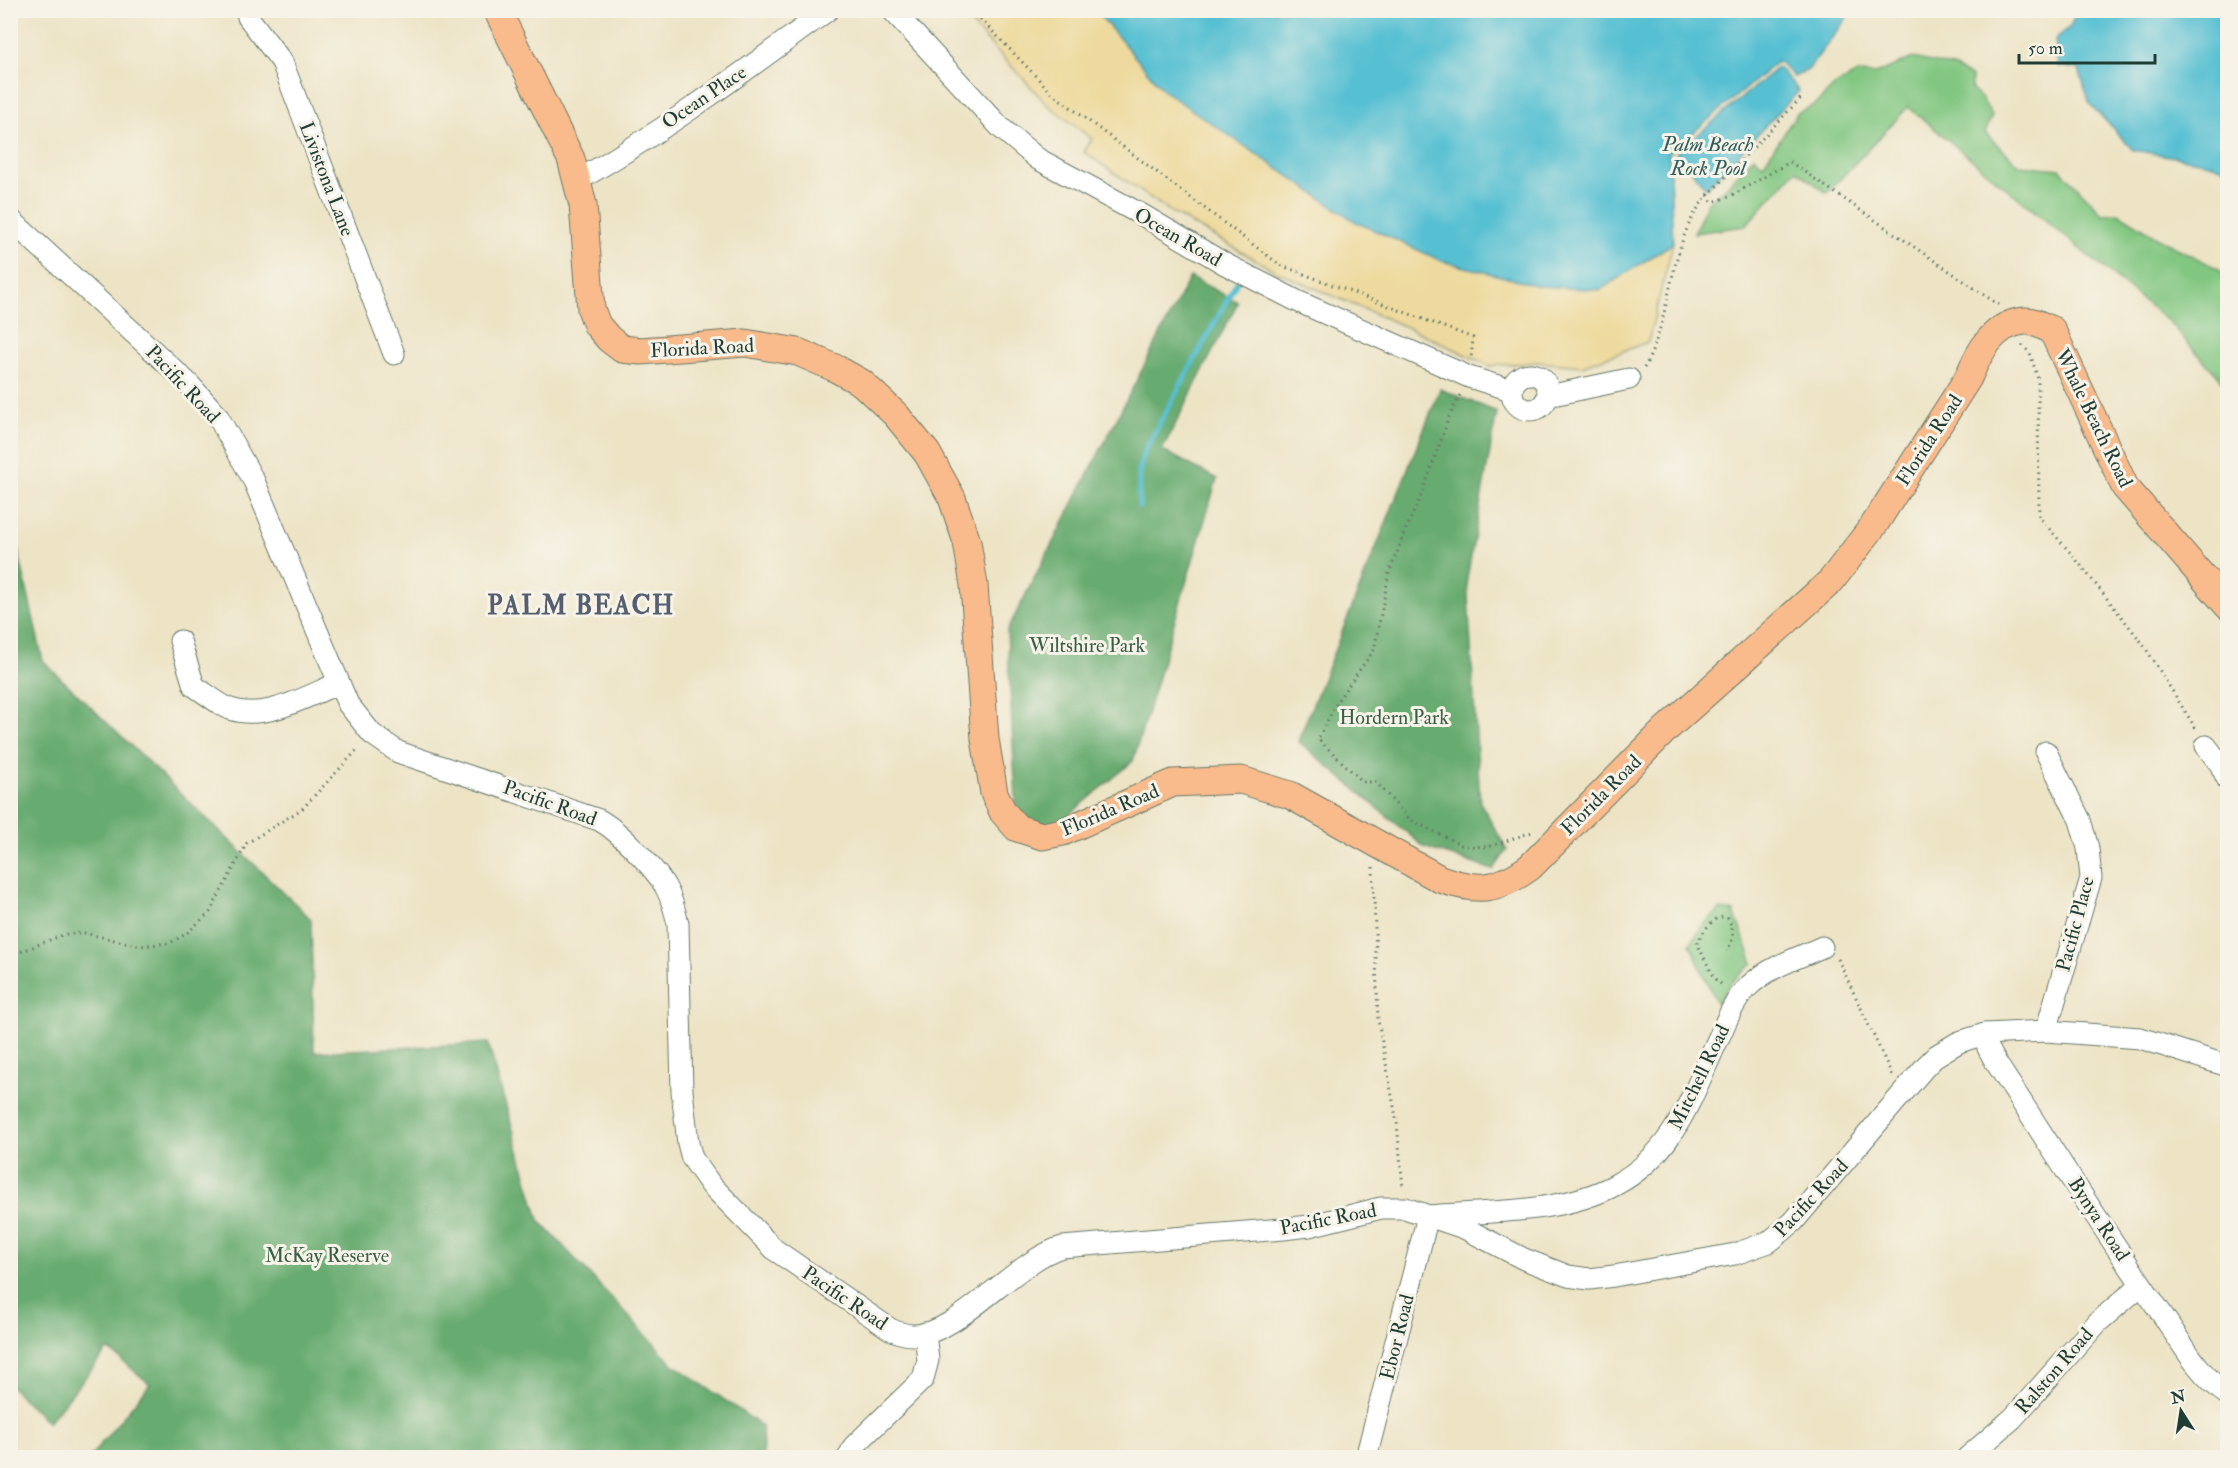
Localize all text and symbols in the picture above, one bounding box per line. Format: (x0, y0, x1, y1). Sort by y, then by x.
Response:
scale bar (2019, 27, 2156, 65)
text: 50 m (2028, 37, 2063, 60)
street label: Ocean Place (657, 60, 751, 134)
street label: Livistona Lane (294, 118, 360, 240)
water label: Palm Beach Rock Pool (1661, 131, 1754, 182)
street label: Ocean Road (1130, 202, 1226, 272)
street label: Florida Road (649, 333, 755, 363)
street label: Pacific Road (140, 340, 226, 428)
street label: Whale Beach Road (2049, 344, 2138, 492)
street label: Florida Road (1890, 389, 1968, 490)
district label: PALM BEACH (487, 590, 675, 622)
park label: Wiltshire Park (1028, 633, 1145, 658)
park label: Hordern Park (1339, 705, 1449, 730)
street label: Florida Road (1555, 749, 1647, 841)
street label: Pacific Road (500, 775, 600, 832)
street label: Florida Road (1057, 778, 1163, 842)
street label: Pacific Place (2050, 874, 2100, 974)
street label: Mitchell Road (1663, 1020, 1735, 1134)
street label: Pacific Road (1768, 1154, 1854, 1242)
street label: Bynya Road (2063, 1172, 2135, 1266)
street label: Pacific Road (1278, 1197, 1379, 1241)
park label: McKay Reserve (265, 1243, 389, 1268)
street label: Pacific Road (797, 1260, 893, 1336)
street label: Ebor Road (1374, 1291, 1420, 1382)
street label: Ralston Road (2009, 1322, 2099, 1420)
north arrow (2151, 1381, 2211, 1441)
text: N (2168, 1386, 2188, 1409)

